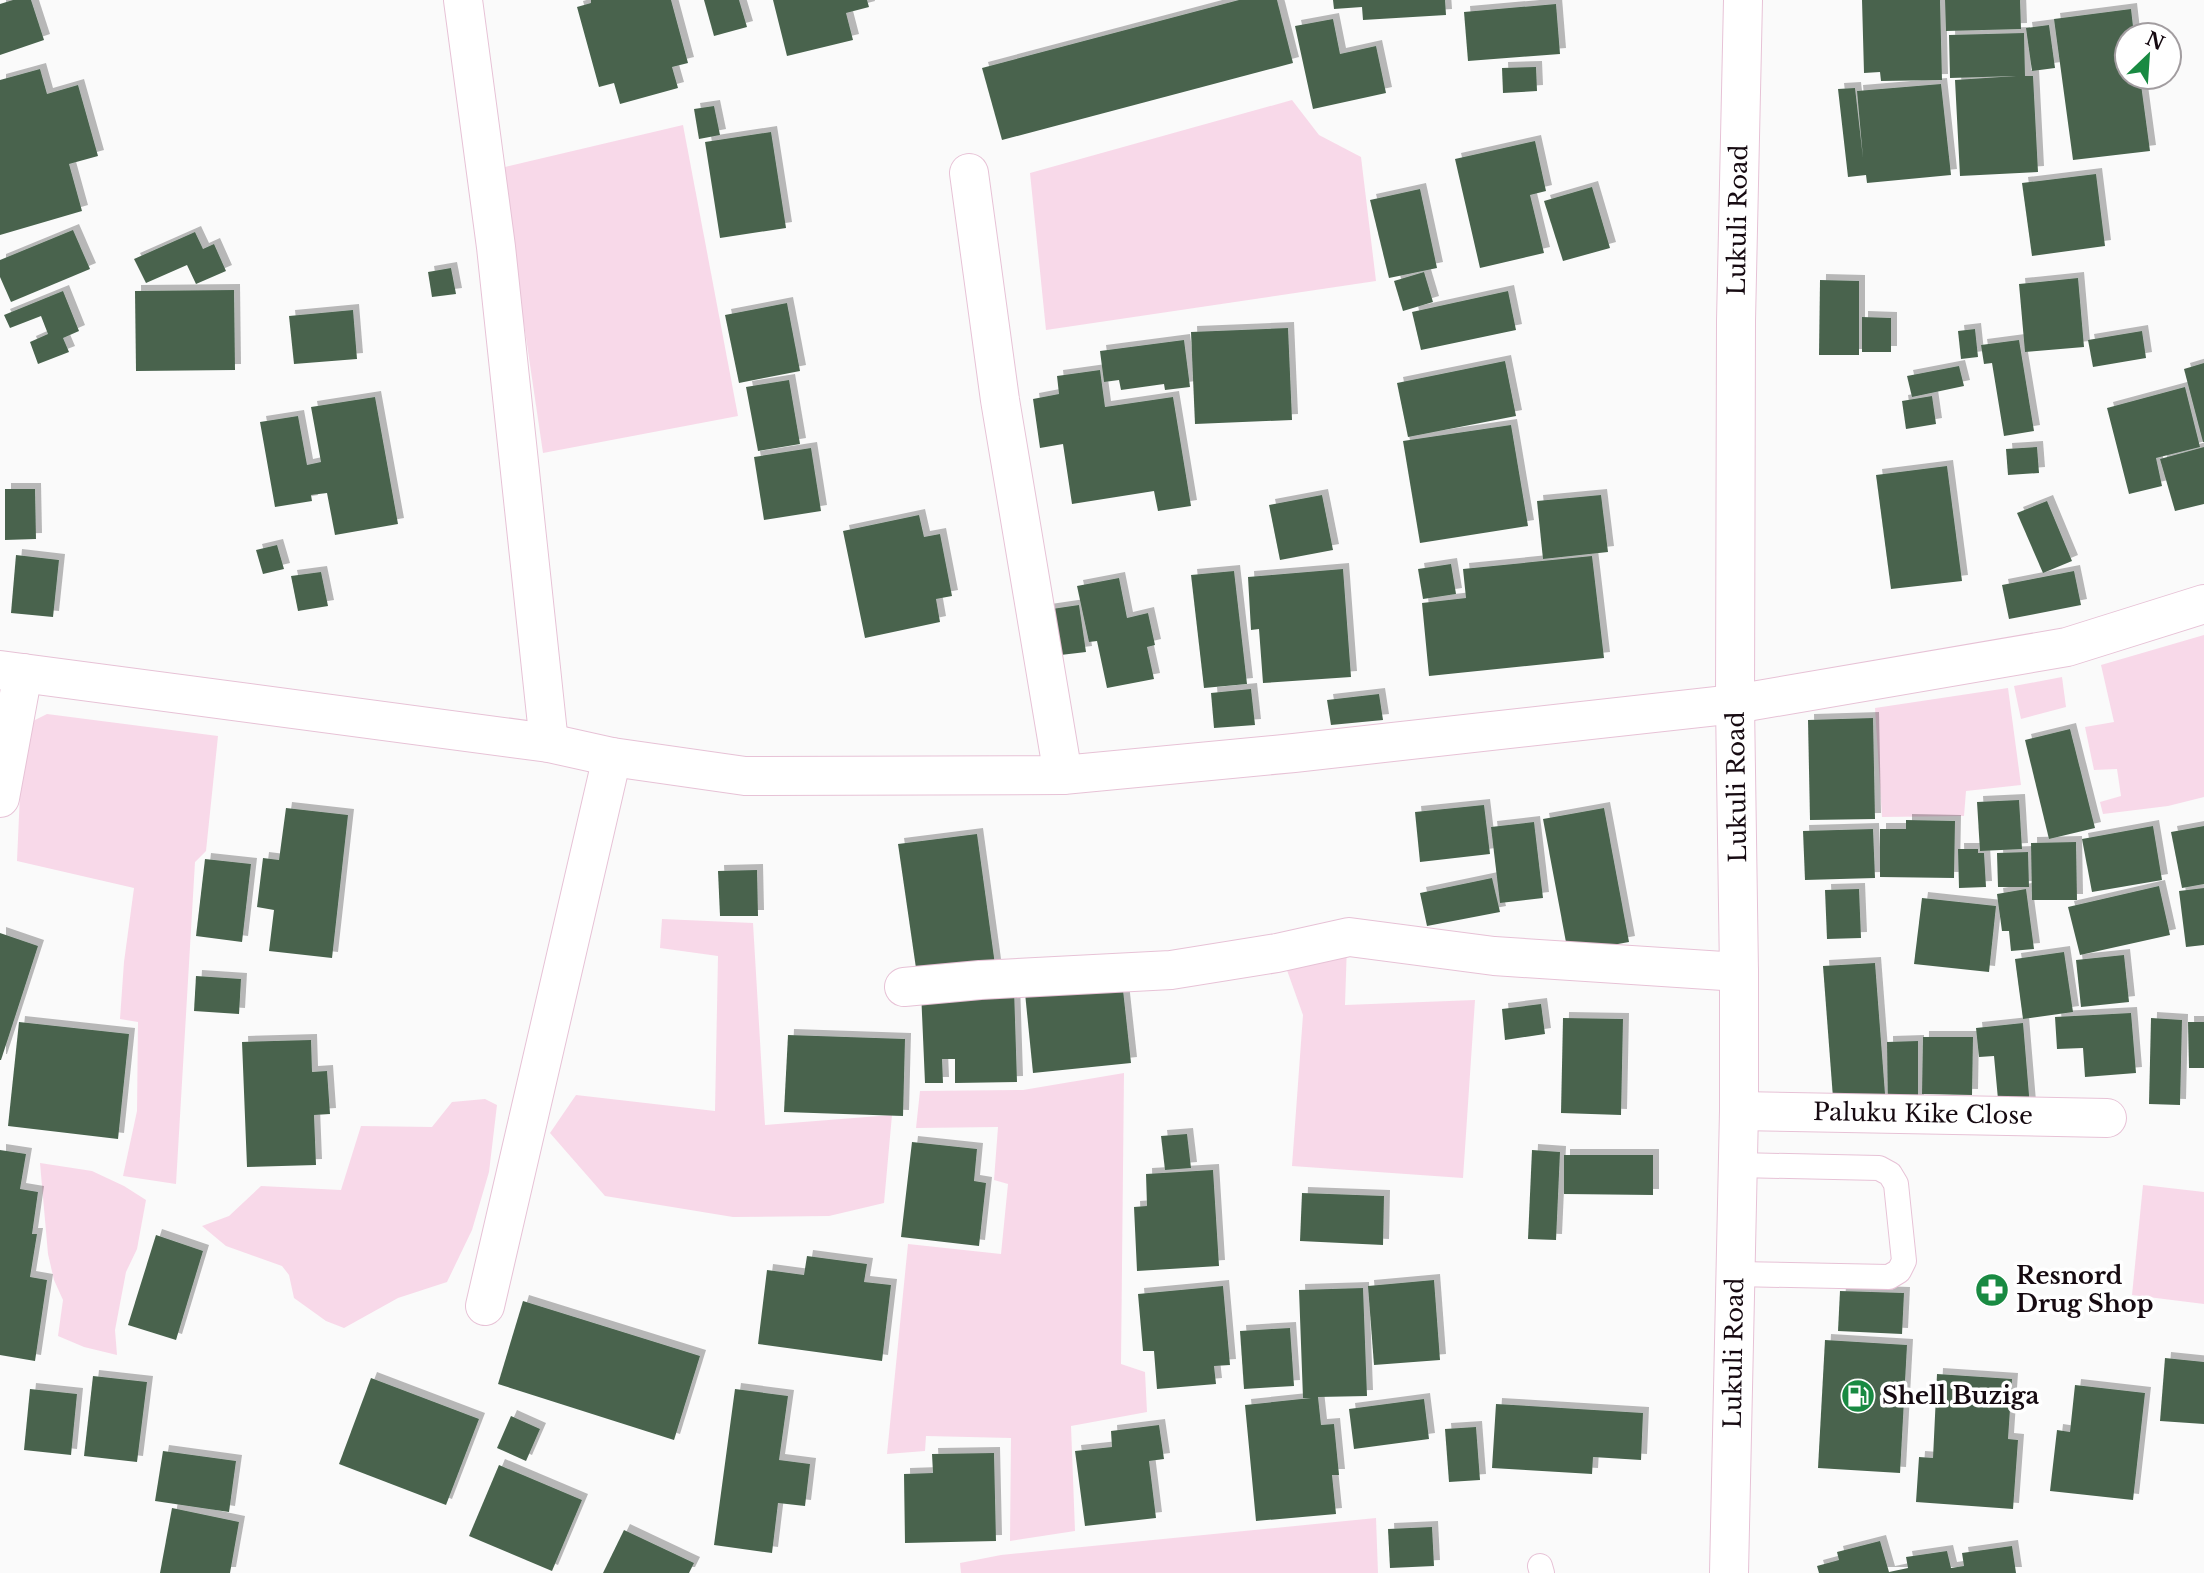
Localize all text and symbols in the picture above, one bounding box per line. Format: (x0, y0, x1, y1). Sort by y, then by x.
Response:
north arrow (2113, 21, 2183, 91)
text: N (2142, 27, 2168, 55)
street label: Lukuli Road (1722, 144, 1753, 296)
street label: Lukuli Road (1721, 711, 1752, 863)
street label: Paluku Kike Close (1813, 1097, 2033, 1130)
place label: Resnord Drug Shop (2016, 1261, 2153, 1318)
pharmacy icon: Resnord Drug Shop (1973, 1271, 2011, 1309)
street label: Lukuli Road (1718, 1277, 1749, 1429)
fuel station icon: Shell Buziga (1839, 1377, 1877, 1415)
place label: Shell Buziga (1882, 1381, 2039, 1410)

